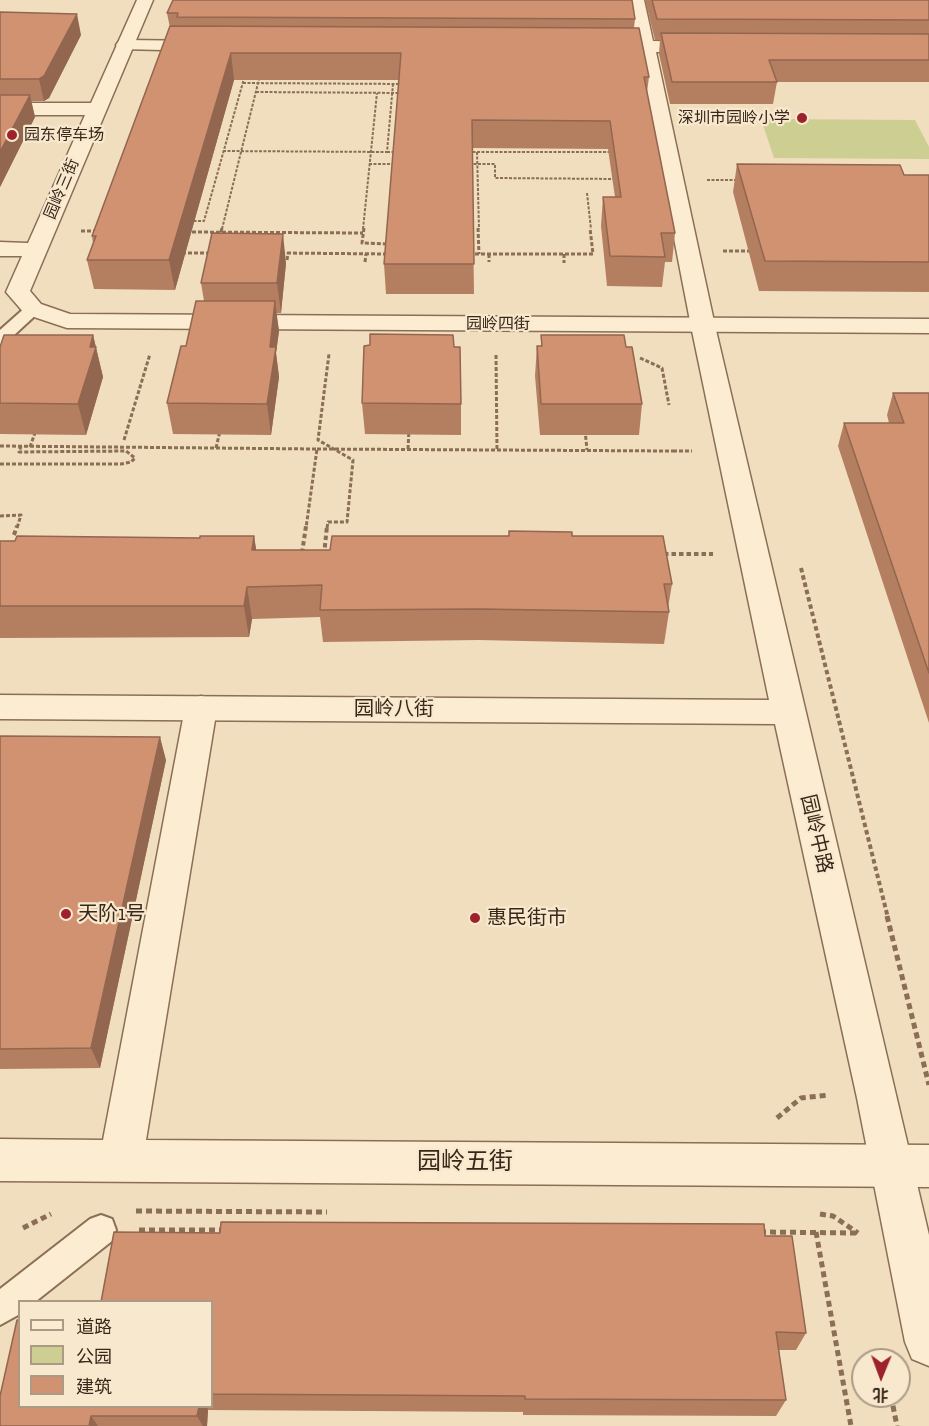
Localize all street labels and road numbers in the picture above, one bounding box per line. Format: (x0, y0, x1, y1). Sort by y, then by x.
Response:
street label: 园岭三街 (41, 156, 83, 222)
street label: 园岭四街 (466, 314, 530, 334)
street label: 园岭八街 (354, 697, 434, 721)
street label: 园岭中路 (795, 792, 837, 876)
street label: 园岭五街 (417, 1148, 513, 1176)

